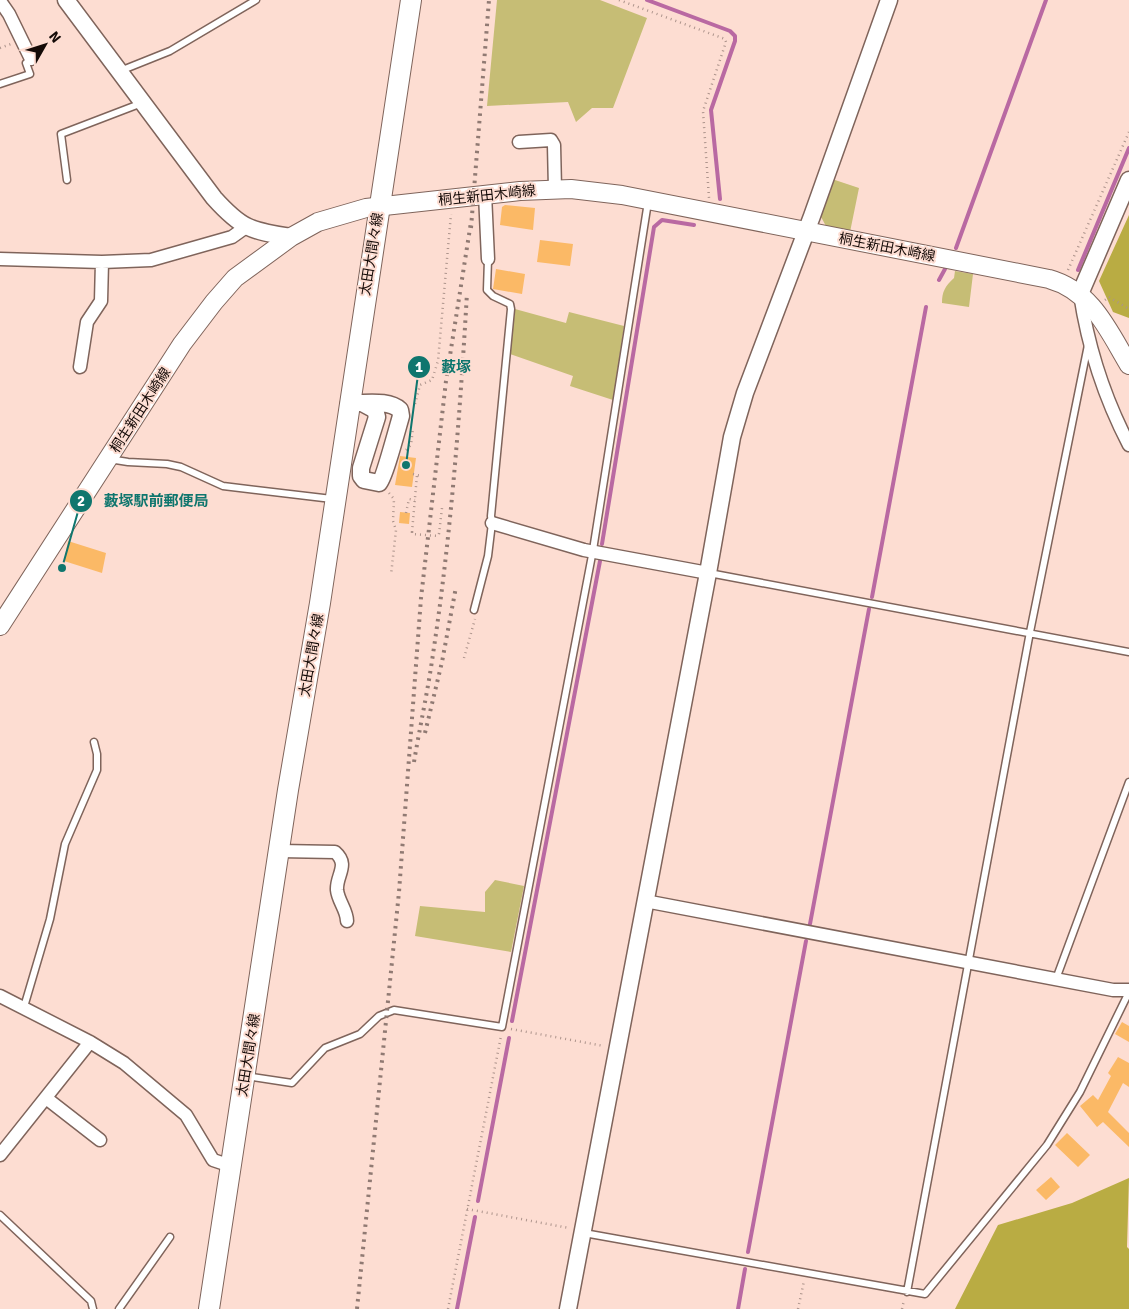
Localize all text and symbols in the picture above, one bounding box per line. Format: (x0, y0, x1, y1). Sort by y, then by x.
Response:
north arrow (20, 20, 70, 70)
text: N (45, 28, 64, 46)
street label: 桐生新田木崎線 (437, 182, 537, 209)
street label: 太田大間々線 (357, 211, 386, 297)
street label: 桐生新田木崎線 (837, 230, 937, 265)
callout: 藪塚 (406, 352, 481, 382)
text: 1 (415, 358, 423, 376)
text: 藪塚 (441, 358, 471, 376)
street label: 桐生新田木崎線 (107, 365, 174, 456)
callout: 藪塚駅前郵便局 (69, 486, 219, 516)
text: 2 (77, 492, 85, 510)
text: 藪塚駅前郵便局 (103, 492, 209, 510)
street label: 太田大間々線 (296, 612, 327, 698)
street label: 太田大間々線 (234, 1012, 263, 1098)

